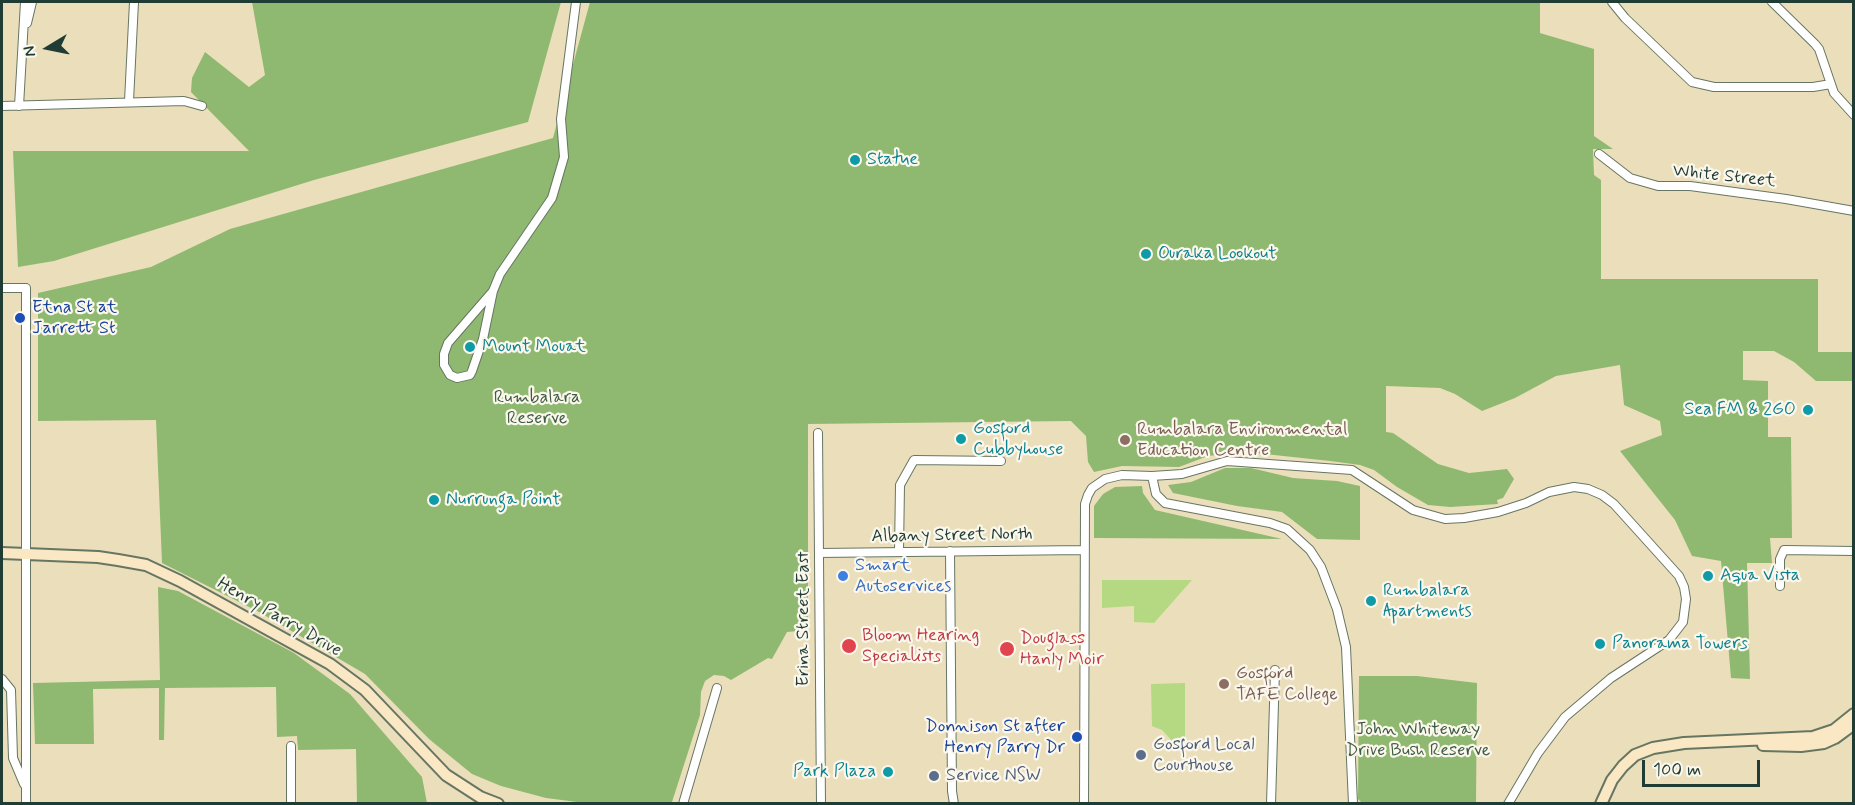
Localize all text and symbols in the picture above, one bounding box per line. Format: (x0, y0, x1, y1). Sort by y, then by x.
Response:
north arrow (18, 18, 78, 78)
text: N (19, 44, 41, 58)
place label: Statue (867, 149, 918, 171)
marker: Statue (848, 153, 862, 167)
street label: White Street (1671, 161, 1777, 193)
place label: Ouraka Lookout (1158, 243, 1277, 265)
marker: Ouraka Lookout (1139, 247, 1153, 261)
place label: Etna St at Jarrett St (32, 297, 117, 340)
marker: Etna St at Jarrett St (13, 311, 27, 325)
place label: Mount Mouat (482, 336, 586, 358)
marker: Mount Mouat (463, 340, 477, 354)
park label: Rumbalara Reserve (494, 387, 580, 430)
place label: Sea FM & 2GO (1684, 399, 1796, 421)
marker: Sea FM & 2GO (1801, 403, 1815, 417)
place label: Gosford Cubbyhouse (973, 418, 1063, 460)
place label: Rumbalara Environmental Education Centre (1137, 419, 1347, 462)
marker: Gosford Cubbyhouse (954, 432, 968, 446)
marker: Rumbalara Environmental Education Centre (1118, 433, 1132, 447)
place label: Nurrunga Point (446, 489, 561, 511)
marker: Nurrunga Point (427, 493, 441, 507)
street label: Albany Street North (871, 524, 1033, 548)
street label: Erina Street East (793, 551, 815, 687)
place label: Smart Autoservices (855, 555, 951, 598)
place label: Aqua Vista (1720, 565, 1800, 587)
marker: Smart Autoservices (836, 569, 850, 583)
marker: Aqua Vista (1701, 569, 1715, 583)
street label: Henry Parry Drive (213, 574, 345, 662)
place label: Rumbalara Apartments (1383, 580, 1471, 622)
marker: Rumbalara Apartments (1364, 594, 1378, 608)
place label: Bloom Hearing Specialists (862, 625, 979, 668)
place label: Douglass Hanly Moir (1020, 628, 1104, 670)
place label: Panorama Towers (1612, 633, 1748, 655)
marker: Bloom Hearing Specialists (840, 637, 858, 655)
marker: Panorama Towers (1593, 637, 1607, 651)
marker: Douglass Hanly Moir (998, 640, 1016, 658)
place label: Gosford TAFE College (1236, 663, 1338, 706)
marker: Gosford TAFE College (1217, 677, 1231, 691)
place label: Donnison St after Henry Parry Dr (925, 716, 1065, 758)
park label: John Whiteway Drive Bush Reserve (1346, 719, 1490, 762)
marker: Donnison St after Henry Parry Dr (1070, 730, 1084, 744)
place label: Gosford Local Courthouse (1153, 734, 1255, 777)
marker: Gosford Local Courthouse (1134, 748, 1148, 762)
scale bar (1645, 748, 1764, 786)
text: 100 m (1653, 758, 1701, 782)
place label: Park Plaza (793, 761, 876, 783)
marker: Park Plaza (881, 765, 895, 779)
place label: Service NSW (946, 765, 1041, 787)
marker: Service NSW (927, 769, 941, 783)

